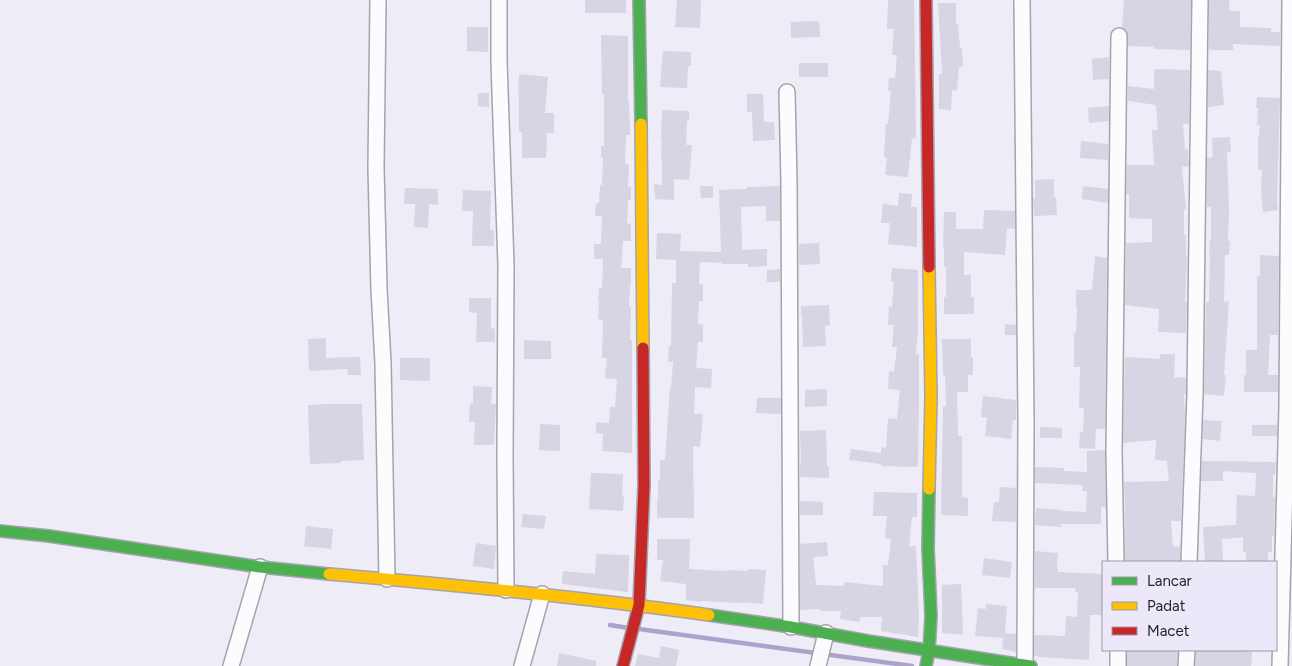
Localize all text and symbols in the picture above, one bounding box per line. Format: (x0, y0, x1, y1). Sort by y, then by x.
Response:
legend (1102, 561, 1277, 651)
text: Lancar (1147, 572, 1192, 590)
text: Padat (1147, 597, 1186, 615)
text: Macet (1147, 622, 1190, 640)

